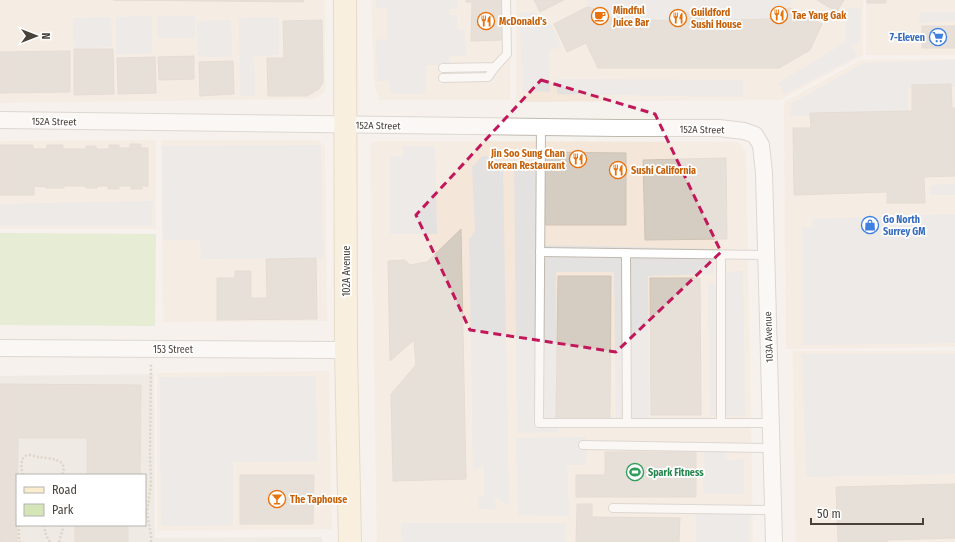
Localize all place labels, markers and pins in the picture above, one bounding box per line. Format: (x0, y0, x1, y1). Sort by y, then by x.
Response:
place label: Mindful Juice Bar (612, 5, 650, 29)
restaurant icon: Tae Yang Gak (769, 5, 789, 25)
cafe icon: Mindful Juice Bar (590, 6, 610, 26)
place label: Guildford Sushi House (691, 7, 742, 31)
restaurant icon: Guildford Sushi House (668, 8, 688, 28)
place label: Tae Yang Gak (792, 10, 847, 22)
restaurant icon: McDonald's (476, 11, 496, 31)
place label: McDonald's (499, 16, 547, 28)
supermarket icon: 7-Eleven (928, 27, 948, 47)
place label: 7-Eleven (890, 32, 925, 44)
place label: Jin Soo Sung Chan Korean Restaurant (488, 148, 565, 172)
restaurant icon: Jin Soo Sung Chan Korean Restaurant (568, 149, 588, 169)
restaurant icon: Sushi California (608, 160, 628, 180)
place label: Sushi California (631, 165, 696, 177)
place label: Go North Surrey GM (883, 214, 925, 238)
shop icon: Go North Surrey GM (860, 215, 880, 235)
sports icon: Spark Fitness (625, 462, 645, 482)
place label: Spark Fitness (648, 467, 704, 479)
bar icon: The Taphouse (267, 489, 287, 509)
place label: The Taphouse (290, 494, 347, 506)

